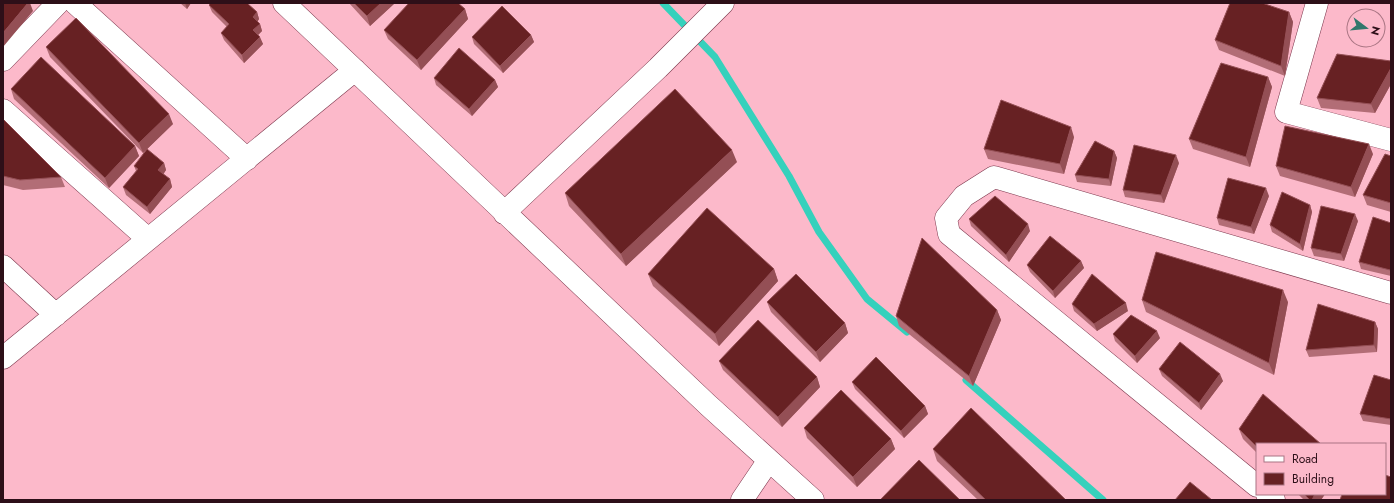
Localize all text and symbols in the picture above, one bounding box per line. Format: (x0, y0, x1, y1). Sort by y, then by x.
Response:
north arrow (1346, 8, 1386, 48)
text: N (1367, 24, 1385, 37)
legend (1256, 443, 1386, 495)
text: Road (1292, 450, 1318, 468)
text: Building (1292, 470, 1334, 488)

